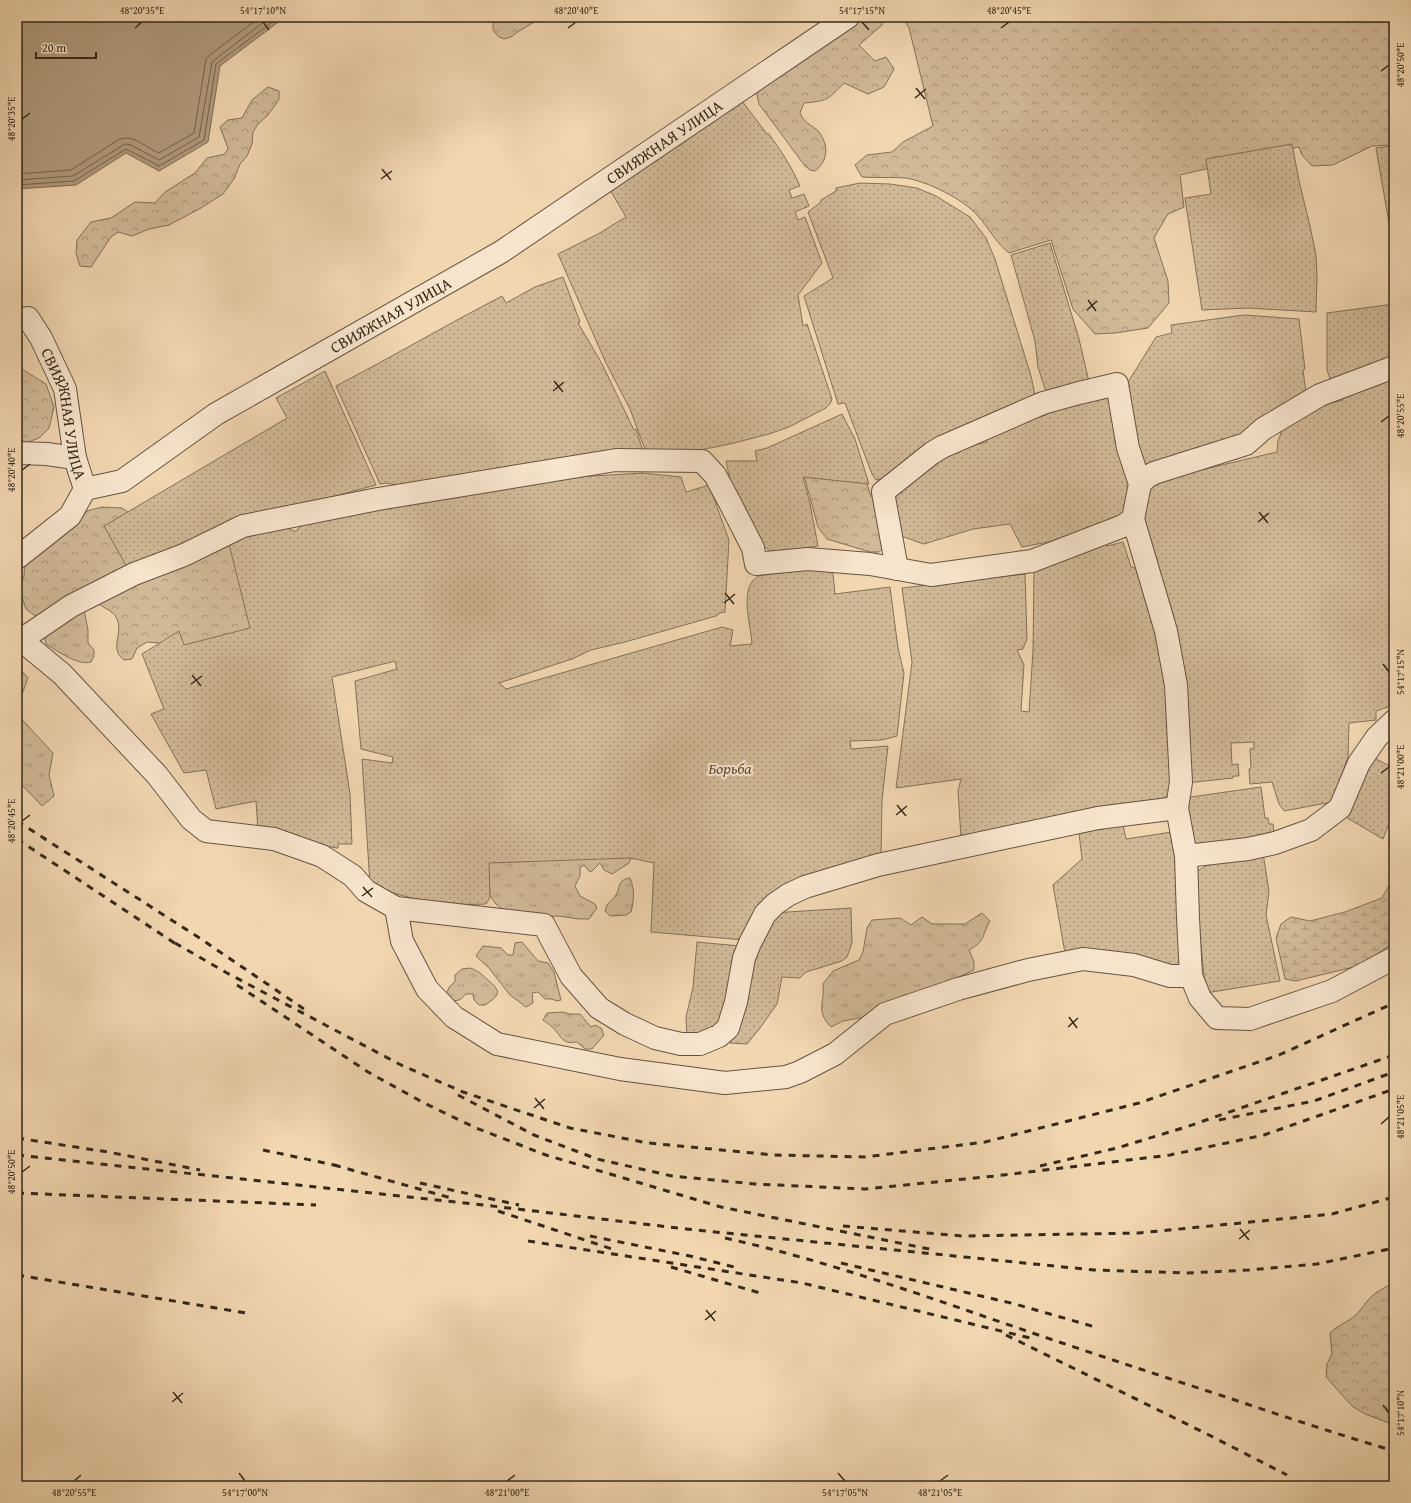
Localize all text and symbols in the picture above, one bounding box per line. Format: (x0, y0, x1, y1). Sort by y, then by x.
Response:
text: 48°20'35"E (120, 3, 164, 18)
text: 54°17'10"N (240, 3, 286, 18)
text: 48°20'40"E (554, 3, 598, 18)
text: 54°17'15"N (839, 3, 885, 18)
text: 48°20'45"E (987, 3, 1031, 18)
scale bar (36, 34, 96, 60)
text: 20 m (42, 39, 66, 56)
text: 48°20'50"E (1393, 43, 1408, 87)
street label: СВИЯЖНАЯ УЛИЦА (601, 93, 727, 190)
text: 48°20'35"E (4, 97, 19, 141)
street label: СВИЯЖНАЯ УЛИЦА (325, 271, 456, 359)
street label: СВИЯЖНАЯ УЛИЦА (35, 344, 93, 483)
text: 48°20'55"E (1393, 394, 1408, 438)
text: 48°20'40"E (4, 448, 19, 492)
text: 54°17'15"N (1393, 649, 1408, 695)
text: 48°21'00"E (1393, 745, 1408, 789)
park label: Борьба (708, 756, 752, 780)
text: 48°20'45"E (4, 799, 19, 843)
text: 48°21'05"E (1393, 1095, 1408, 1139)
text: 48°20'50"E (4, 1150, 19, 1194)
text: 54°17'10"N (1393, 1390, 1408, 1436)
text: 48°20'55"E (52, 1485, 96, 1500)
text: 54°17'00"N (222, 1485, 268, 1500)
text: 48°21'00"E (485, 1485, 529, 1500)
text: 54°17'05"N (822, 1485, 868, 1500)
text: 48°21'05"E (918, 1485, 962, 1500)

